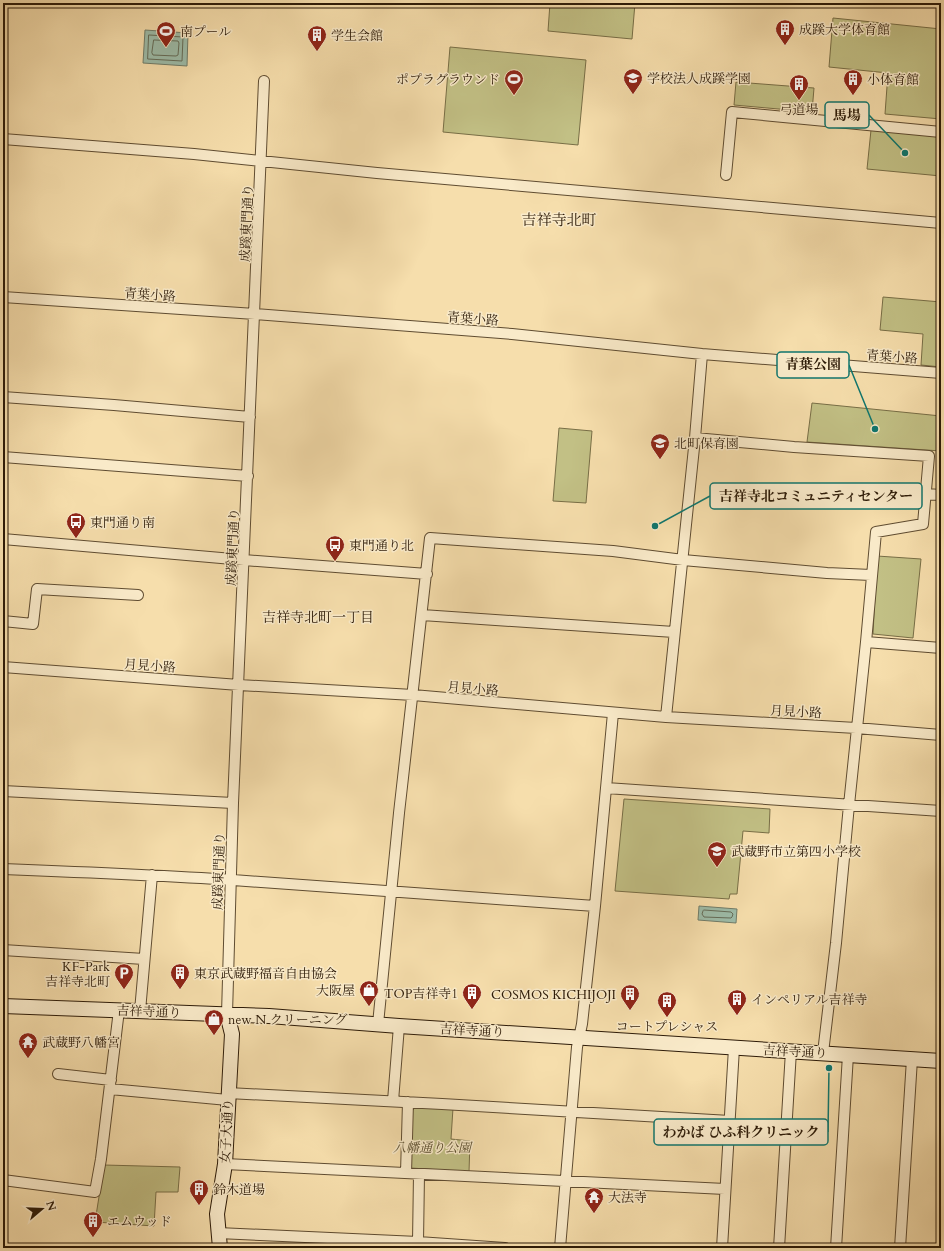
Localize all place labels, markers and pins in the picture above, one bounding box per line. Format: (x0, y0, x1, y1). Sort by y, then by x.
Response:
building icon: 成蹊大学体育館 (774, 18, 796, 46)
sports icon: 南プール (155, 20, 177, 48)
place label: 成蹊大学体育館 (799, 21, 890, 39)
place label: 南プール (180, 23, 231, 41)
building icon: 学生会館 (306, 24, 328, 52)
place label: 学生会館 (331, 27, 383, 45)
school or university icon: 学校法人成蹊学園 (622, 67, 644, 95)
sports icon: ポプラグラウンド (503, 68, 525, 96)
building icon: 小体育館 (842, 68, 864, 96)
place label: 学校法人成蹊学園 (647, 70, 751, 88)
place label: ポプラグラウンド (396, 71, 500, 89)
place label: 小体育館 (867, 71, 919, 89)
building icon: 弓道場 (788, 73, 810, 101)
place label: 弓道場 (779, 101, 819, 119)
callout: 馬場 (825, 102, 869, 128)
callout: 青葉公園 (777, 352, 849, 378)
school or university icon: 北町保育園 (649, 432, 671, 460)
place label: 北町保育園 (674, 435, 739, 453)
callout: 吉祥寺北コミュニティセンター (710, 483, 922, 509)
bus stop icon: 東門通り南 (65, 511, 87, 539)
place label: 東門通り南 (90, 514, 155, 532)
bus stop icon: 東門通り北 (324, 534, 346, 562)
place label: 東門通り北 (349, 537, 414, 555)
school or university icon: 武蔵野市立第四小学校 (706, 840, 728, 868)
place label: 武蔵野市立第四小学校 (731, 843, 861, 861)
place label: KF-Park 吉祥寺北町 (45, 958, 110, 991)
parking icon: KF-Park 吉祥寺北町 (113, 962, 135, 990)
building icon: 東京武蔵野福音自由協会 (169, 962, 191, 990)
place label: 東京武蔵野福音自由協会 (194, 965, 337, 983)
shop icon: 大阪屋 (358, 979, 380, 1007)
place label: 大阪屋 (316, 982, 355, 1000)
building icon: TOP吉祥寺1 (461, 982, 483, 1010)
building icon: COSMOS KICHIJOJI (619, 983, 641, 1011)
place label: TOP吉祥寺1 (384, 985, 458, 1003)
place label: COSMOS KICHIJOJI (491, 986, 616, 1004)
building icon: インペリアル吉祥寺 (726, 988, 748, 1016)
building icon: コートプレシャス (656, 990, 678, 1018)
place label: インペリアル吉祥寺 (751, 991, 867, 1009)
shop icon: new N クリーニング (203, 1008, 225, 1036)
place label: new N クリーニング (228, 1011, 348, 1029)
place label: コートプレシャス (616, 1018, 718, 1036)
temple icon: 武蔵野八幡宮 (17, 1031, 39, 1059)
place label: 武蔵野八幡宮 (42, 1034, 120, 1052)
callout: わかば ひふ科クリニック (654, 1119, 828, 1145)
building icon: 鈴木道場 (188, 1178, 210, 1206)
place label: 鈴木道場 (213, 1181, 265, 1199)
temple icon: 大法寺 (583, 1186, 605, 1214)
place label: 大法寺 (608, 1189, 647, 1207)
building icon: エムウッド (82, 1210, 104, 1238)
place label: エムウッド (107, 1213, 172, 1231)

